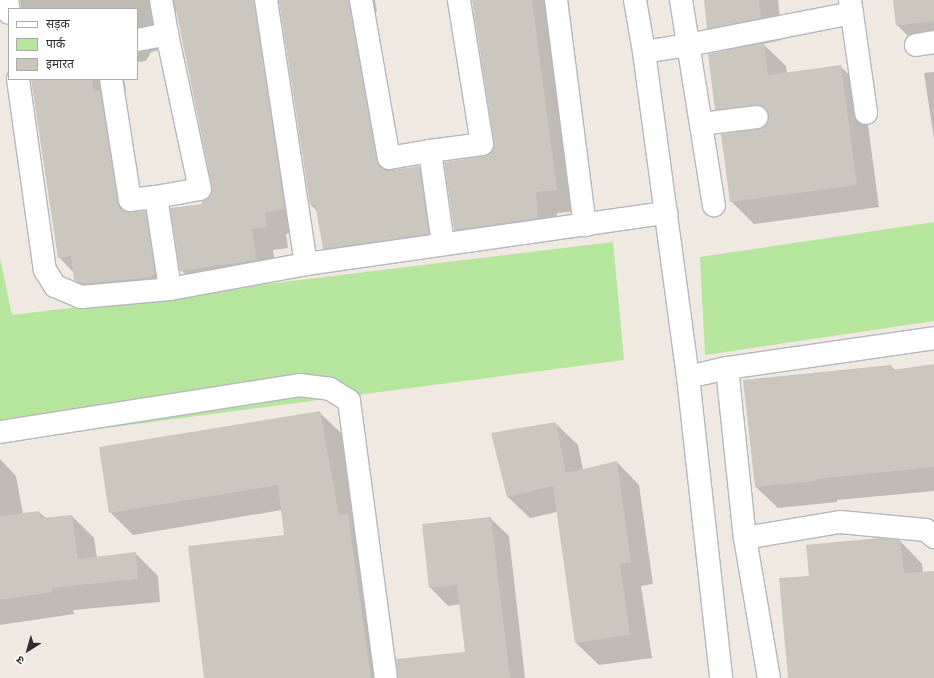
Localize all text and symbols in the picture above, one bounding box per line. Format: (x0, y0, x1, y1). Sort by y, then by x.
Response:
legend (8, 8, 138, 80)
text: सड़क (46, 16, 70, 32)
text: पार्क (46, 36, 65, 52)
text: इमारत (46, 56, 74, 72)
north arrow (8, 630, 48, 670)
text: उ (13, 652, 28, 668)

